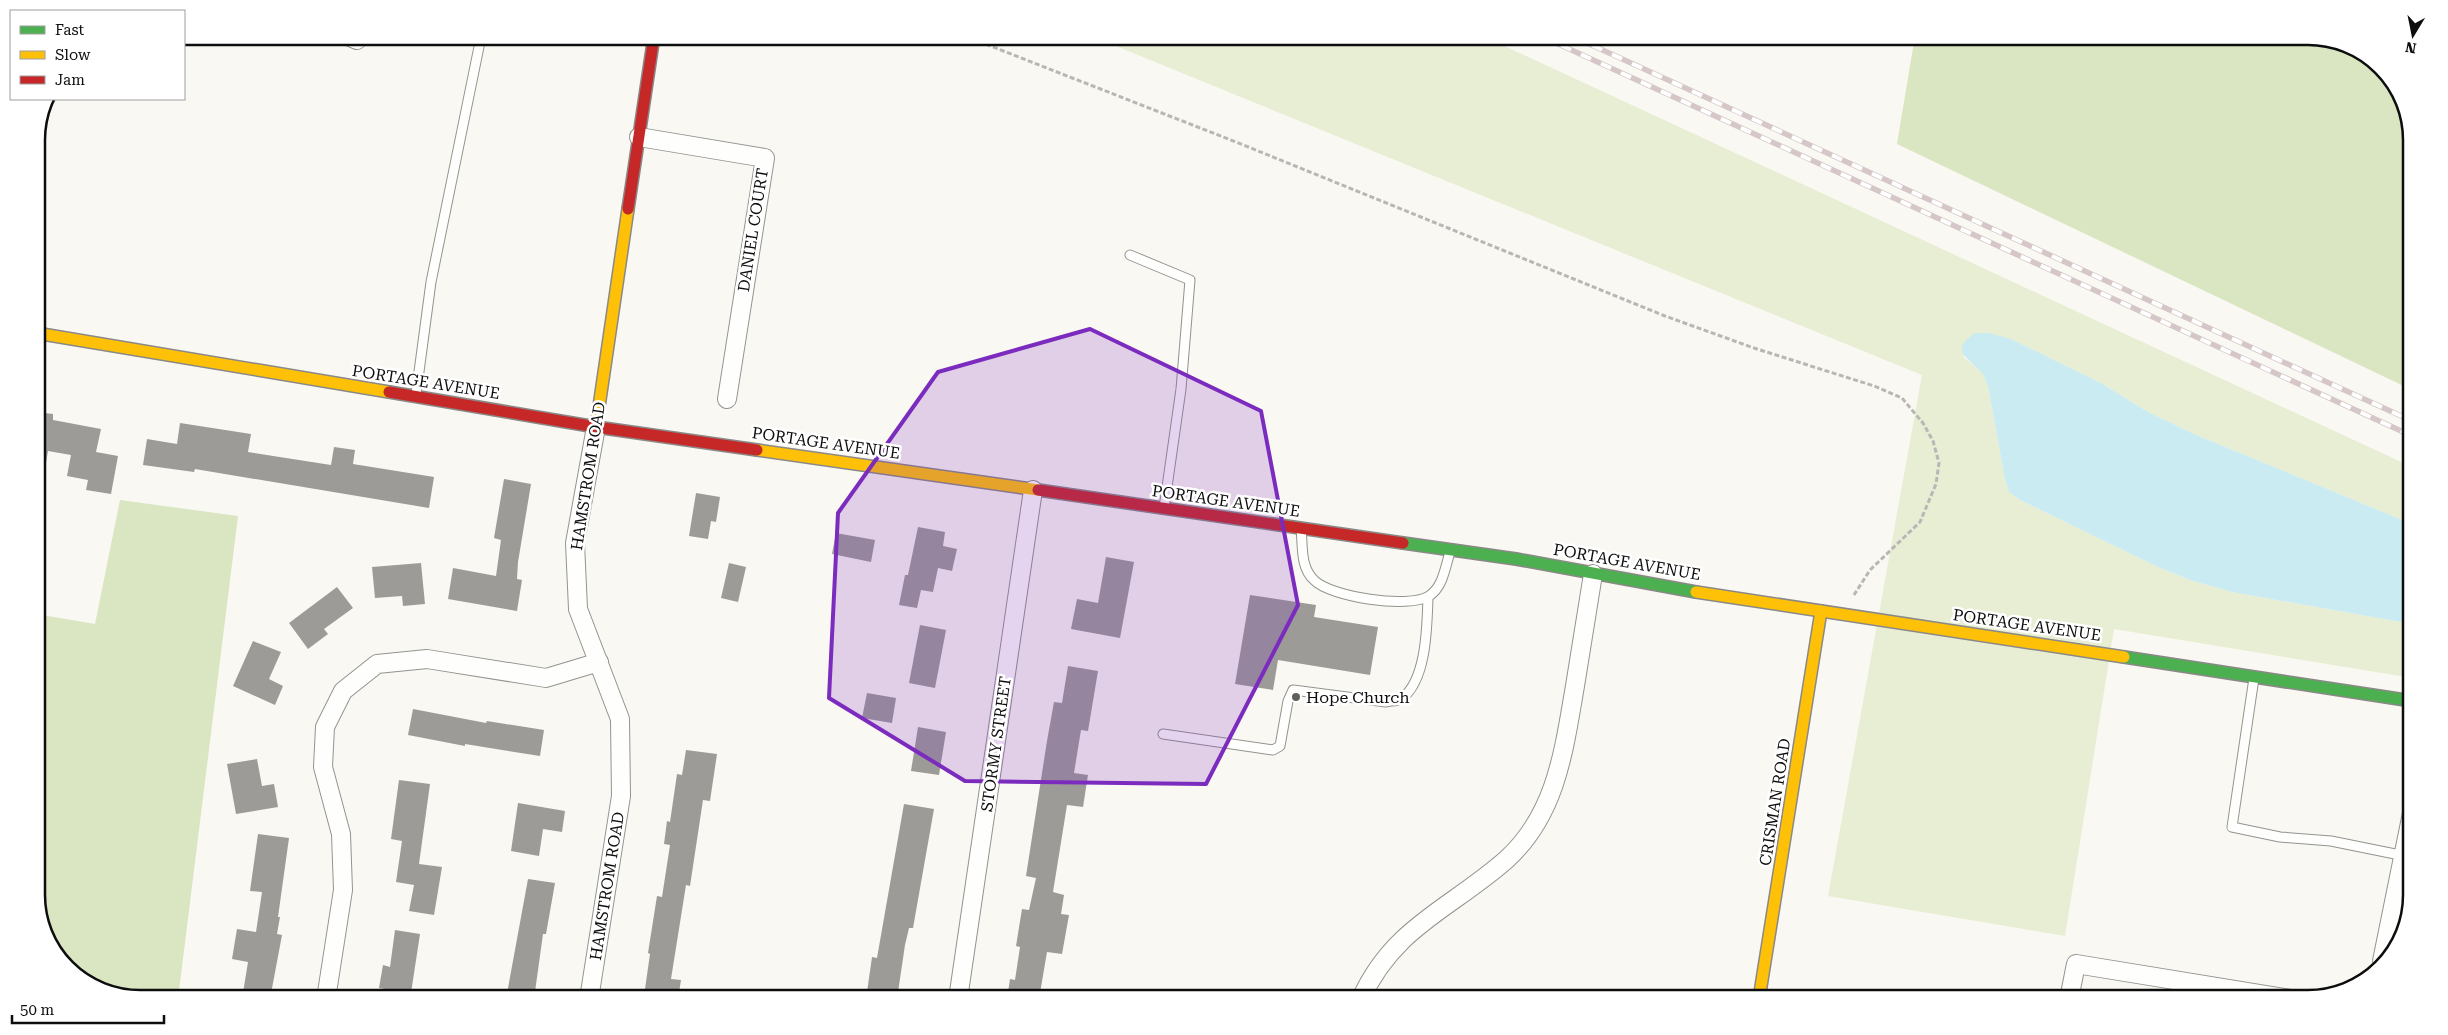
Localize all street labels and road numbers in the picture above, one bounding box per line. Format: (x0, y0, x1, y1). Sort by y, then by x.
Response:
street label: DANIEL COURT (734, 167, 772, 293)
street label: PORTAGE AVENUE (351, 361, 501, 403)
street label: HAMSTROM ROAD (567, 400, 609, 552)
street label: PORTAGE AVENUE (751, 423, 901, 463)
street label: PORTAGE AVENUE (1151, 481, 1301, 521)
street label: PORTAGE AVENUE (1552, 540, 1702, 584)
street label: PORTAGE AVENUE (1952, 605, 2102, 645)
street label: STORMY STREET (977, 675, 1015, 813)
street label: CRISMAN ROAD (1756, 737, 1794, 867)
street label: HAMSTROM ROAD (586, 810, 628, 962)

